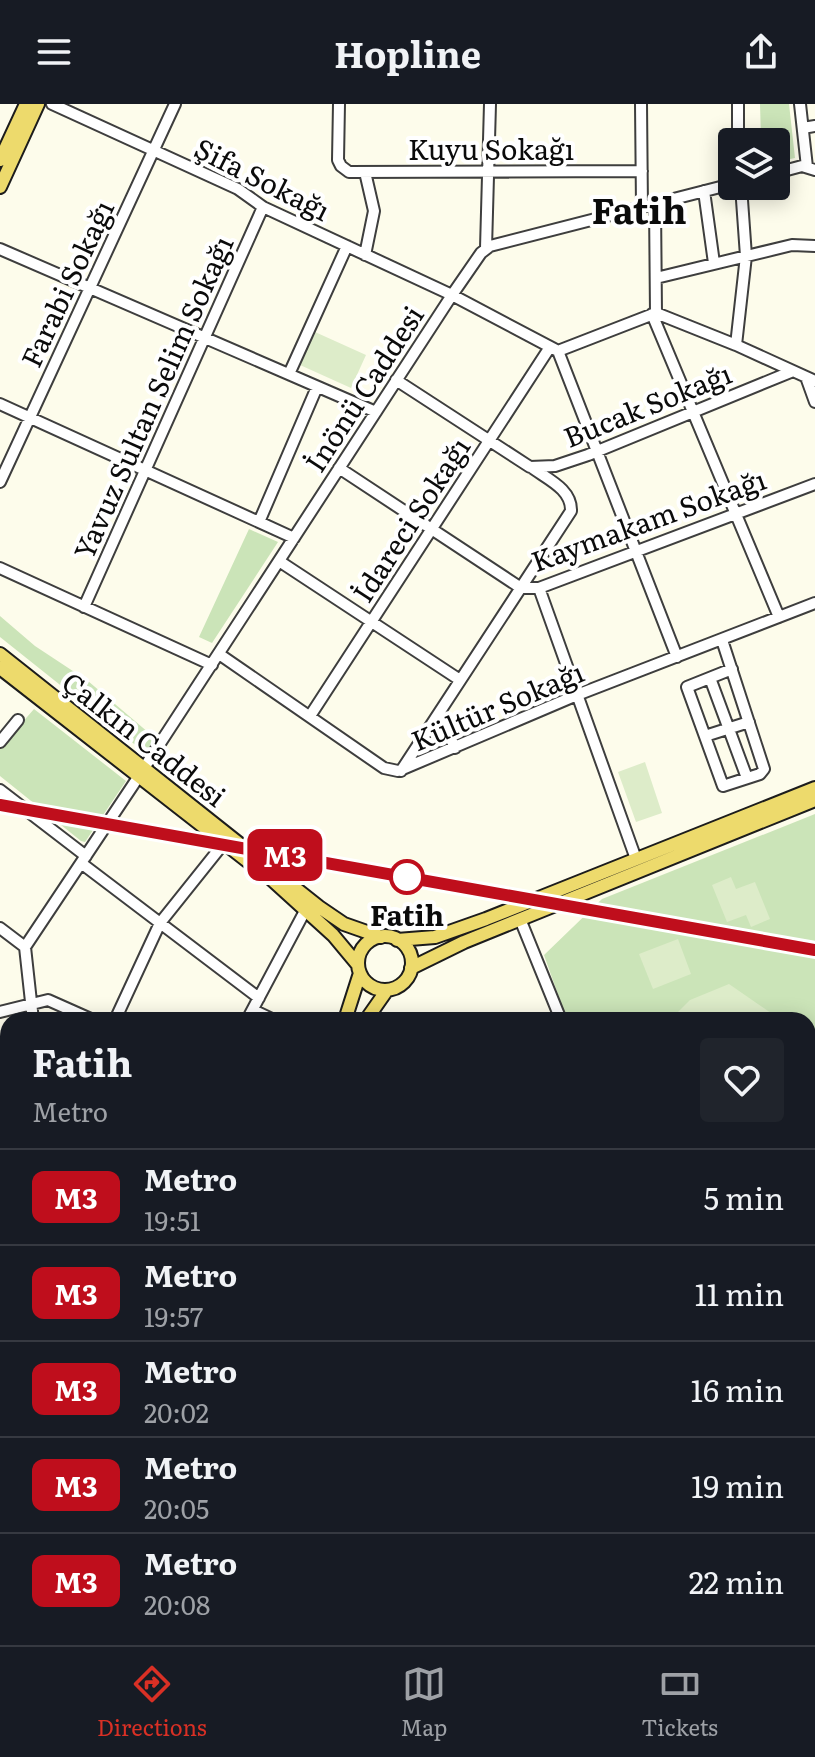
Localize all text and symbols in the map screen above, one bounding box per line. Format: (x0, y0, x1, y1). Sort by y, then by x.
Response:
text: Hopline (334, 26, 481, 79)
icon: menu (32, 30, 76, 74)
icon: share (739, 30, 783, 74)
street label: Şifa Sokağı (188, 126, 338, 230)
street label: Kuyu Sokağı (408, 127, 574, 169)
map controls (718, 128, 790, 200)
button: layers (718, 128, 790, 200)
district label: Fatih (591, 182, 687, 235)
street label: Farabi Sokağı (9, 192, 123, 374)
street label: Yavuz Sultan Selim Sokağı (62, 228, 242, 566)
street label: İnönü Caddesi (293, 296, 433, 480)
street label: Bucak Sokağı (557, 351, 737, 457)
street label: İdareci Sokağı (341, 428, 479, 610)
street label: Kaymakam Sokağı (525, 457, 771, 581)
street label: Kültür Sokağı (404, 650, 590, 760)
street label: Çalkın Caddesi (54, 660, 236, 816)
line badge: M3 (249, 829, 321, 881)
text: M3 (263, 834, 307, 876)
marker: Fatih (390, 860, 424, 894)
place label: Fatih (370, 893, 444, 935)
text: Fatih (32, 1032, 132, 1089)
button: heart (700, 1038, 784, 1122)
text: Metro (32, 1091, 108, 1130)
text: Metro (144, 1156, 237, 1200)
text: 5 min (704, 1175, 784, 1219)
text: M3 (54, 1176, 98, 1218)
text: 19:51 (144, 1200, 201, 1239)
text: Metro (144, 1252, 237, 1296)
text: 11 min (695, 1271, 784, 1315)
text: M3 (54, 1272, 98, 1314)
text: 19:57 (144, 1296, 203, 1335)
text: Metro (144, 1348, 237, 1392)
text: 16 min (691, 1367, 784, 1411)
text: M3 (54, 1368, 98, 1410)
text: 20:02 (144, 1392, 209, 1431)
text: Metro (144, 1444, 237, 1488)
text: 19 min (691, 1463, 784, 1507)
text: M3 (54, 1464, 98, 1506)
text: 20:05 (144, 1488, 209, 1527)
text: Metro (144, 1540, 237, 1584)
text: 22 min (689, 1559, 784, 1603)
text: M3 (54, 1560, 98, 1602)
text: 20:08 (144, 1584, 210, 1623)
tab: Directions (97, 1662, 207, 1743)
tab: Map (401, 1662, 447, 1743)
tab: Tickets (641, 1662, 718, 1743)

